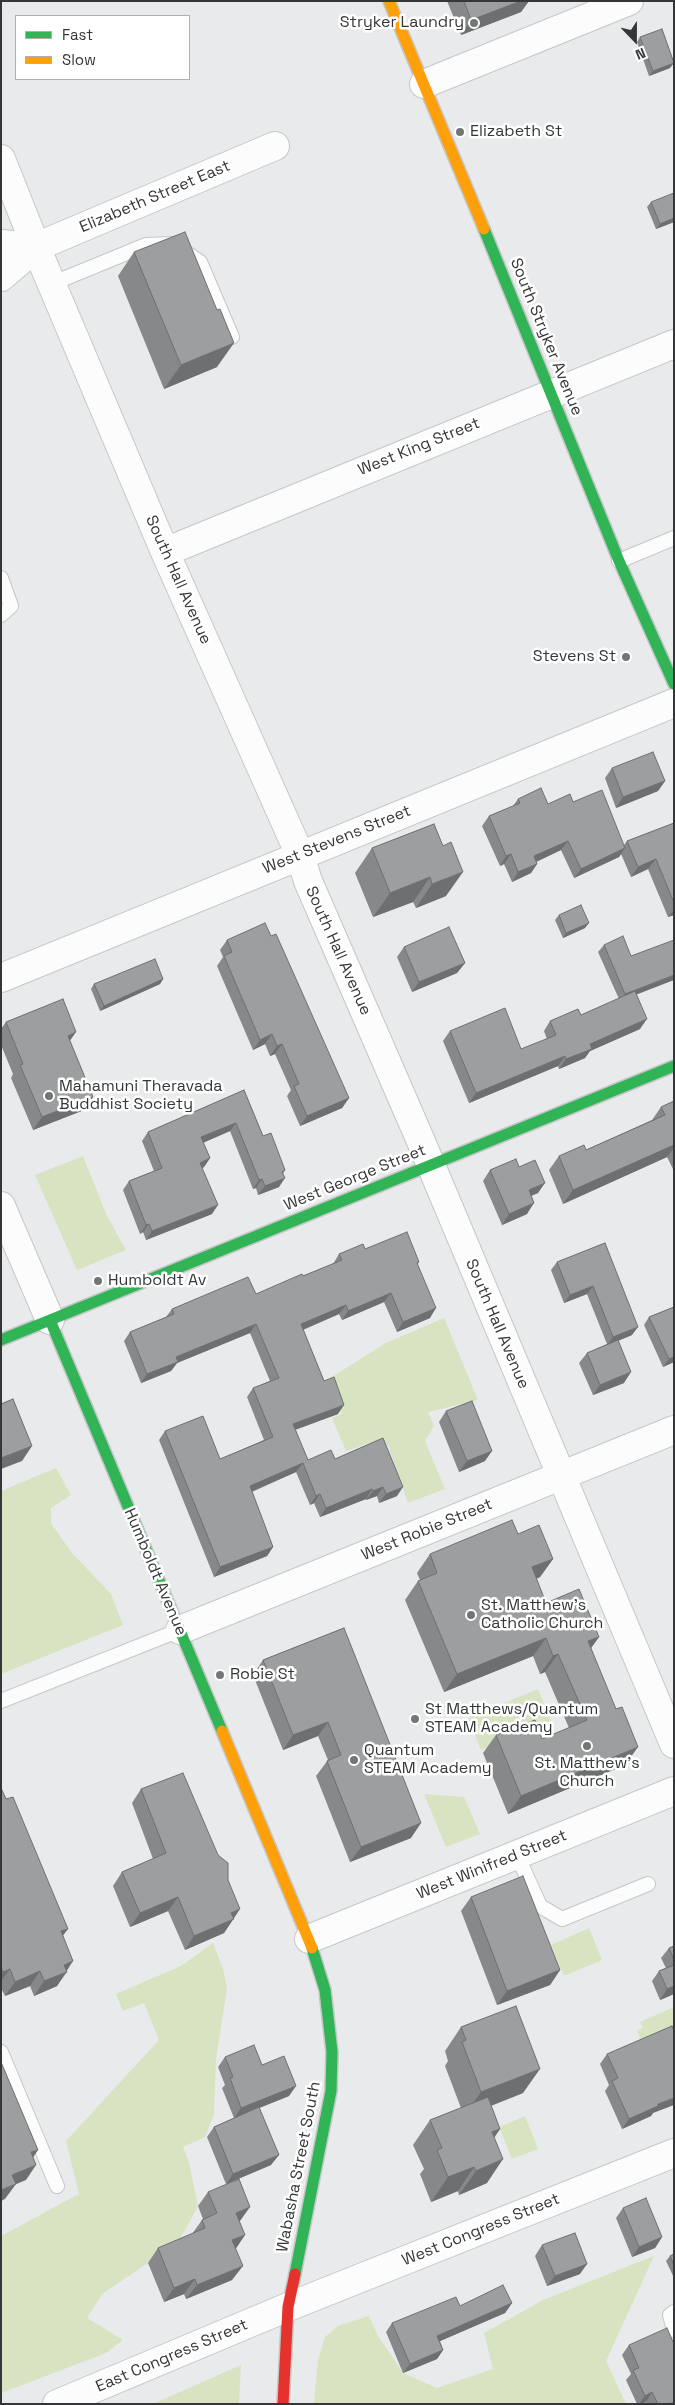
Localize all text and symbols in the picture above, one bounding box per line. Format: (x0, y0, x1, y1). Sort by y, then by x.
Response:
place label: Stryker Laundry (340, 13, 464, 33)
legend (15, 15, 190, 80)
north arrow (610, 15, 660, 65)
marker: Stryker Laundry (468, 17, 480, 29)
text: Fast (62, 25, 93, 44)
text: N (633, 44, 648, 64)
text: Slow (62, 50, 96, 69)
place label: Elizabeth St (470, 122, 562, 142)
marker: Elizabeth St (454, 126, 466, 138)
street label: Elizabeth Street East (77, 157, 233, 237)
street label: South Stryker Avenue (506, 255, 586, 419)
street label: West King Street (355, 414, 483, 480)
street label: South Hall Avenue (141, 513, 215, 647)
place label: Stevens St (533, 647, 616, 667)
marker: Stevens St (620, 651, 632, 663)
street label: West Stevens Street (260, 802, 414, 878)
street label: South Hall Avenue (301, 884, 375, 1018)
place label: Mahamuni Theravada Buddhist Society (59, 1077, 222, 1115)
marker: Mahamuni Theravada Buddhist Society (43, 1090, 55, 1102)
street label: West George Street (281, 1141, 429, 1215)
street label: South Hall Avenue (461, 1256, 533, 1392)
place label: Humboldt Av (108, 1271, 206, 1291)
marker: Humboldt Av (92, 1275, 104, 1287)
street label: West Robie Street (359, 1495, 495, 1565)
street label: Humboldt Avenue (120, 1505, 190, 1639)
place label: St. Matthew's Catholic Church (481, 1596, 603, 1634)
marker: St. Matthew's Catholic Church (465, 1609, 477, 1621)
place label: Robie St (230, 1665, 295, 1685)
marker: Robie St (214, 1669, 226, 1681)
place label: St Matthews/Quantum STEAM Academy (425, 1700, 598, 1738)
marker: St Matthews/Quantum STEAM Academy (409, 1713, 421, 1725)
marker: St. Matthew's Church (581, 1740, 593, 1752)
place label: Quantum STEAM Academy (364, 1741, 492, 1779)
marker: Quantum STEAM Academy (348, 1754, 360, 1766)
place label: St. Matthew's Church (534, 1754, 640, 1792)
street label: West Winifred Street (414, 1826, 570, 1904)
street label: Wabasha Street South (273, 2080, 325, 2254)
street label: West Congress Street (399, 2190, 563, 2270)
street label: East Congress Street (93, 2315, 251, 2397)

